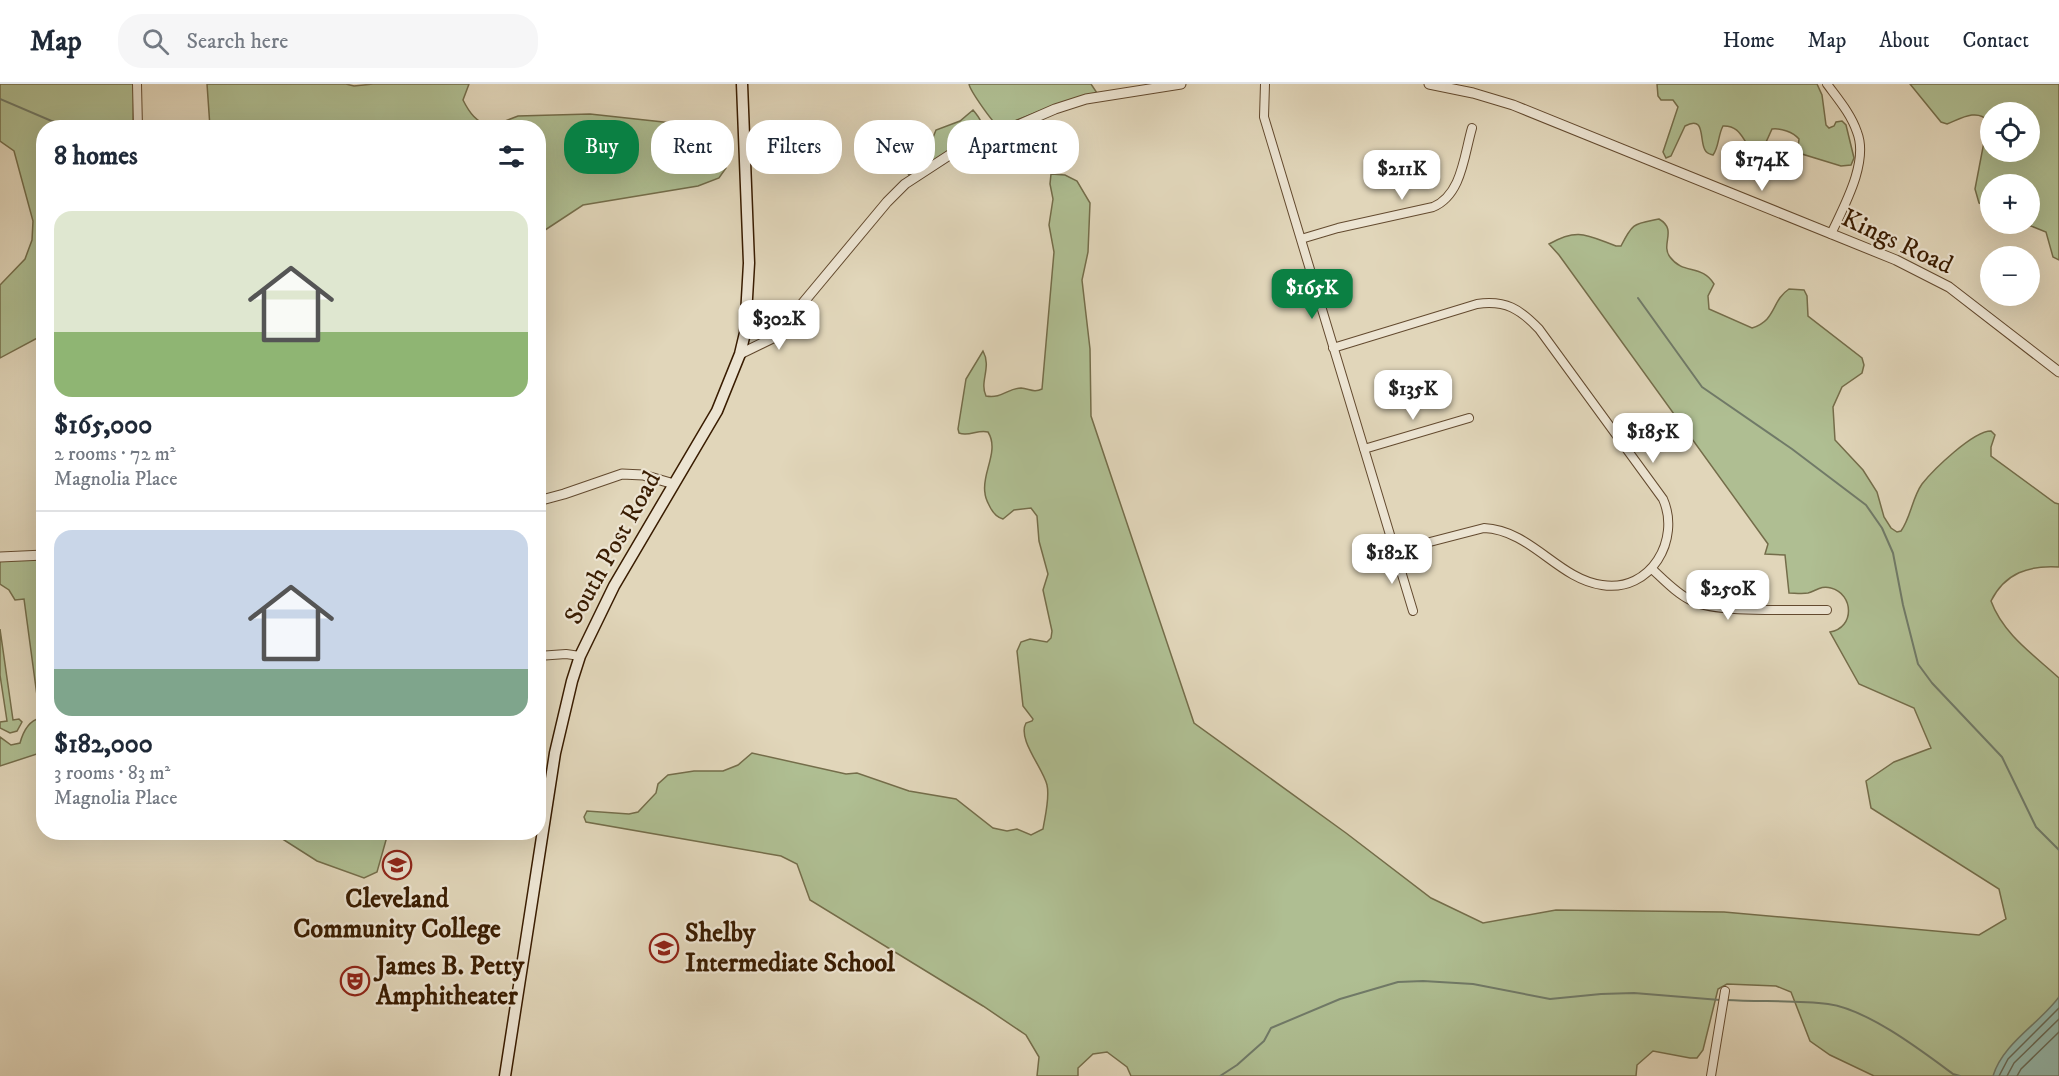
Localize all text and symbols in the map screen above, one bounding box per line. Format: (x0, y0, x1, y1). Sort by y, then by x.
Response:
search box (118, 14, 538, 68)
text: Map (30, 24, 82, 59)
icon: search (139, 25, 172, 58)
text: Search here (187, 28, 288, 55)
text: Home (1723, 28, 1775, 54)
text: Map (1808, 28, 1846, 54)
text: About (1879, 28, 1930, 54)
text: Contact (1963, 28, 2029, 54)
map controls (1980, 102, 2040, 306)
button: locate (1980, 102, 2040, 162)
chip: Buy (564, 120, 639, 174)
chip: Rent (651, 120, 734, 174)
chip: Filters (746, 120, 842, 174)
chip: New (854, 120, 935, 174)
chip: Apartment (947, 120, 1079, 174)
text: 8 homes (54, 140, 138, 173)
icon: filters (495, 140, 528, 173)
pin: $174K (1720, 141, 1804, 192)
text: $174K (1735, 148, 1789, 173)
pin: $211K (1360, 150, 1444, 201)
text: $211K (1377, 157, 1427, 182)
button: + (1980, 174, 2040, 234)
street label: Kings Road (1836, 202, 1958, 282)
button: − (1980, 246, 2040, 306)
icon: home (237, 250, 345, 358)
pin: $165K (1270, 269, 1354, 320)
text: $165K (1286, 276, 1338, 301)
pin: $302K (737, 300, 821, 351)
text: $302K (752, 307, 806, 332)
pin: $135K (1371, 370, 1455, 421)
text: $135K (1388, 377, 1438, 402)
text: $165,000 (54, 409, 152, 442)
pin: $185K (1611, 413, 1695, 464)
text: $185K (1627, 420, 1679, 445)
text: 2 rooms · 72 m² (54, 442, 176, 467)
street label: South Post Road (557, 466, 669, 630)
text: Magnolia Place (54, 467, 177, 492)
pin: $182K (1350, 534, 1434, 585)
text: $182K (1366, 541, 1418, 566)
icon: home (237, 569, 345, 677)
pin: $250K (1686, 570, 1770, 621)
text: $250K (1700, 577, 1756, 602)
text: $182,000 (54, 728, 153, 761)
text: 3 rooms · 83 m² (54, 761, 170, 786)
text: Magnolia Place (54, 786, 177, 811)
school or university icon: Cleveland Community College (381, 849, 413, 881)
place label: Cleveland Community College (293, 883, 501, 946)
place label: Shelby Intermediate School (685, 917, 896, 980)
school or university icon: Shelby Intermediate School (648, 932, 680, 964)
place label: James B. Petty Amphitheater (373, 950, 525, 1013)
theatre icon: James B. Petty Amphitheater (339, 965, 371, 997)

